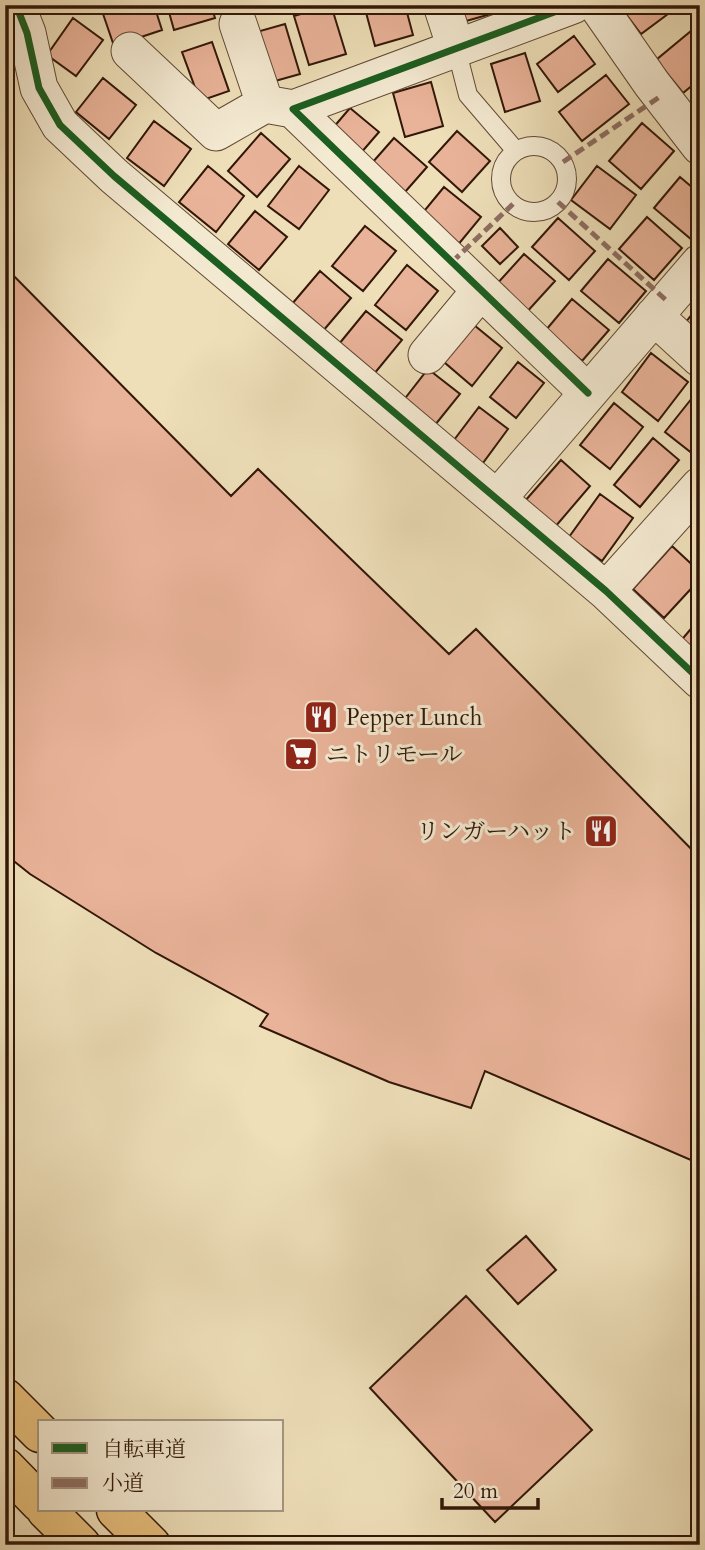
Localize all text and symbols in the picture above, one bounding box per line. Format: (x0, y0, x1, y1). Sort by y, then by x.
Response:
restaurant icon: Pepper Lunch (302, 698, 340, 736)
place label: Pepper Lunch (346, 702, 483, 733)
supermarket icon: ニトリモール (282, 735, 320, 773)
place label: ニトリモール (326, 739, 463, 770)
restaurant icon: リンガーハット (582, 812, 620, 850)
place label: リンガーハット (416, 816, 576, 847)
legend (38, 1420, 284, 1512)
text: 自転車道 (102, 1435, 186, 1464)
scale bar (442, 1466, 539, 1510)
text: 小道 (102, 1469, 144, 1498)
text: 20 m (453, 1477, 498, 1506)

